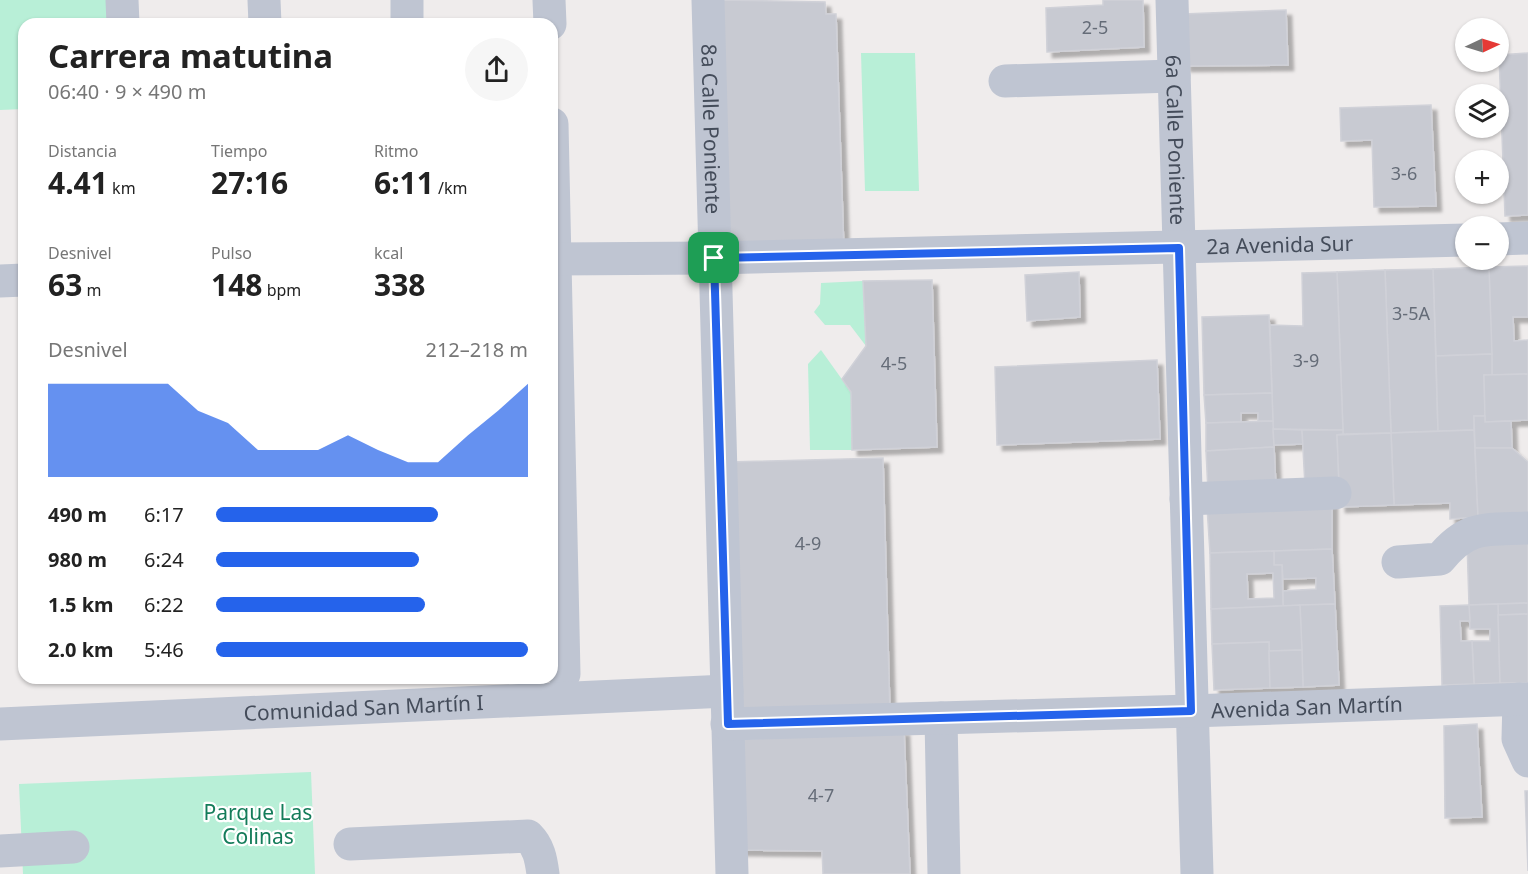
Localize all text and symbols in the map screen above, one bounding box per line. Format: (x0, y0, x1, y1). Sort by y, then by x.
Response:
house number: 2-5 (1082, 15, 1108, 39)
north arrow (1455, 18, 1509, 72)
map controls (1455, 18, 1509, 270)
text: Carrera matutina (48, 33, 333, 78)
button: share (465, 38, 528, 101)
street label: 8a Calle Poniente (695, 43, 728, 215)
street label: 6a Calle Poniente (1160, 54, 1192, 226)
text: 06:40 · 9 × 490 m (48, 78, 206, 105)
button: layers (1455, 84, 1509, 138)
text: Distancia (48, 140, 117, 162)
text: Tiempo (211, 140, 268, 162)
text: Ritmo (374, 140, 419, 162)
button: + (1455, 150, 1509, 204)
house number: 3-6 (1391, 161, 1417, 185)
text: 4.41 (48, 162, 108, 203)
text: 27:16 (211, 162, 288, 203)
text: 6:11 (374, 162, 434, 203)
text: km (108, 177, 136, 199)
text: /km (434, 177, 468, 199)
button: − (1455, 216, 1509, 270)
street label: 2a Avenida Sur (1206, 229, 1354, 260)
pin (688, 232, 739, 283)
icon: arrive (697, 241, 730, 274)
text: Desnivel (48, 242, 112, 264)
text: Pulso (211, 242, 252, 264)
text: kcal (374, 242, 403, 264)
text: 63 (48, 264, 82, 305)
text: 148 (211, 264, 262, 305)
text: 338 (374, 264, 425, 305)
text: m (82, 279, 101, 301)
text: bpm (262, 279, 301, 301)
house number: 3-5A (1392, 301, 1430, 325)
text: Desnivel (48, 336, 128, 363)
text: 212–218 m (425, 336, 528, 363)
house number: 3-9 (1293, 348, 1319, 372)
house number: 4-5 (881, 351, 907, 375)
text: 490 m (48, 501, 107, 528)
text: 6:17 (144, 501, 184, 528)
house number: 4-9 (795, 531, 821, 555)
text: 980 m (48, 546, 107, 573)
text: 6:24 (144, 546, 184, 573)
text: 1.5 km (48, 591, 114, 618)
text: 6:22 (144, 591, 184, 618)
text: 2.0 km (48, 636, 114, 663)
text: 5:46 (144, 636, 184, 663)
street label: Comunidad San Martín I (243, 688, 484, 727)
street label: Avenida San Martín (1210, 689, 1403, 724)
house number: 4-7 (808, 783, 834, 807)
park label: Parque Las Colinas (204, 798, 312, 850)

